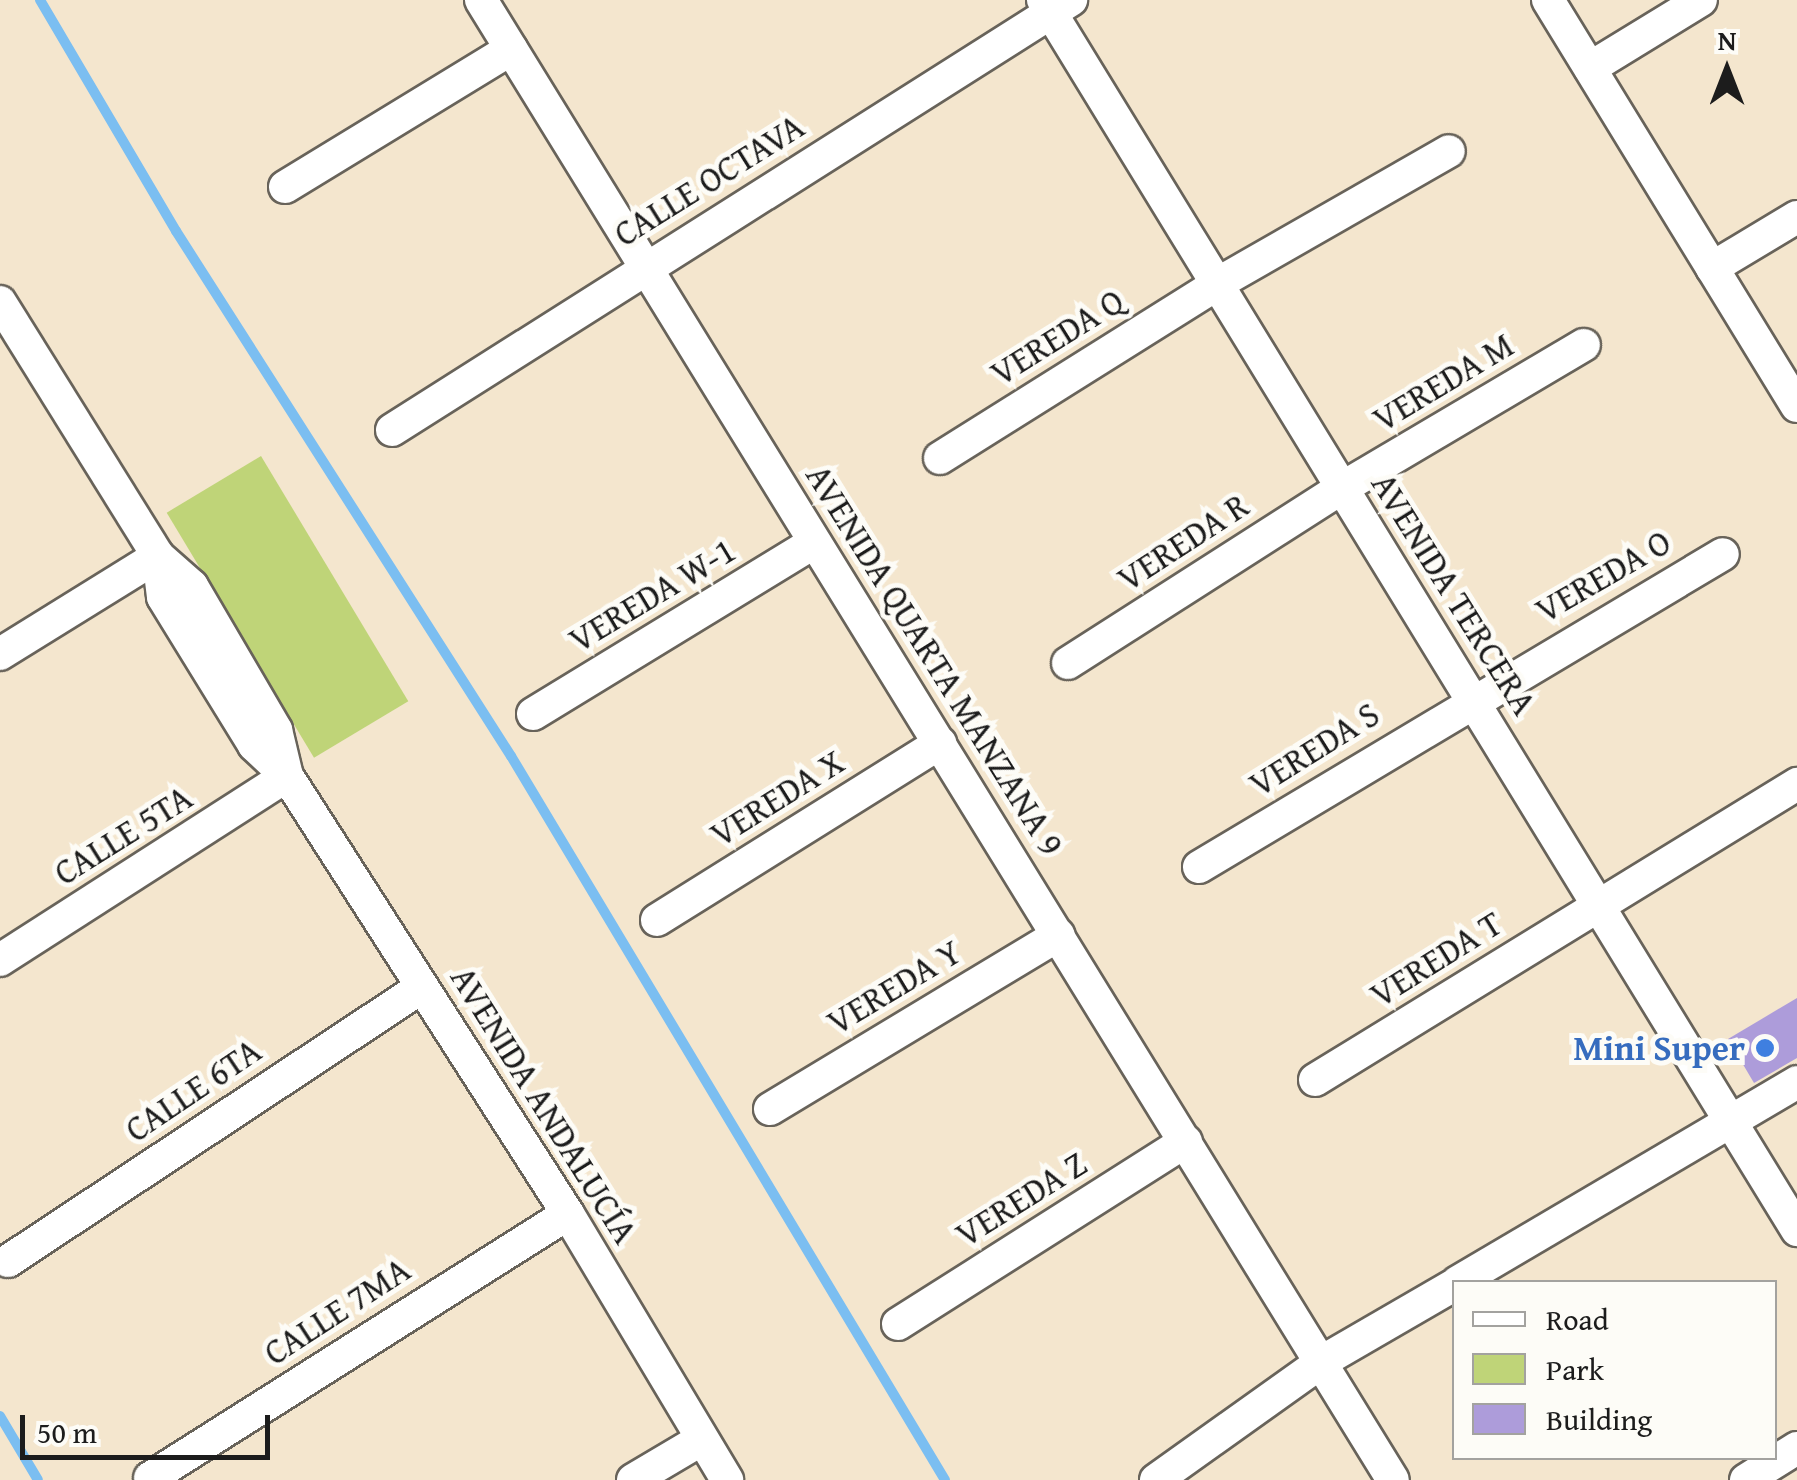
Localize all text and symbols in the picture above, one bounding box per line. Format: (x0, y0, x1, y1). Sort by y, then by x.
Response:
text: N (1718, 19, 1736, 60)
north arrow (1677, 20, 1777, 120)
street label: CALLE OCTAVA (606, 105, 812, 255)
street label: VEREDA Q (983, 280, 1131, 394)
street label: VEREDA M (1365, 324, 1521, 440)
street label: AVENIDA QUARTA MANZANA 9 (797, 457, 1073, 863)
street label: AVENIDA TERCERA (1363, 465, 1545, 723)
street label: VEREDA R (1110, 484, 1256, 600)
street label: VEREDA O (1528, 521, 1678, 631)
street label: VEREDA W-1 (561, 529, 743, 661)
street label: VEREDA S (1241, 693, 1387, 805)
street label: VEREDA X (703, 741, 851, 855)
street label: CALLE 5TA (46, 776, 200, 894)
street label: VEREDA T (1362, 902, 1510, 1016)
street label: VEREDA Y (819, 931, 969, 1043)
street label: AVENIDA ANDALUCÍA (442, 959, 646, 1251)
place label: Mini Super (1573, 1027, 1745, 1069)
street label: CALLE 6TA (117, 1029, 269, 1151)
marker: Mini Super (1754, 1037, 1776, 1059)
street label: VEREDA Z (948, 1142, 1094, 1256)
street label: CALLE 7MA (256, 1248, 418, 1374)
legend (1452, 1280, 1777, 1460)
text: Road (1546, 1297, 1609, 1341)
text: Park (1546, 1347, 1604, 1391)
scale bar (25, 1395, 275, 1457)
text: Building (1546, 1397, 1652, 1441)
text: 50 m (37, 1410, 97, 1454)

